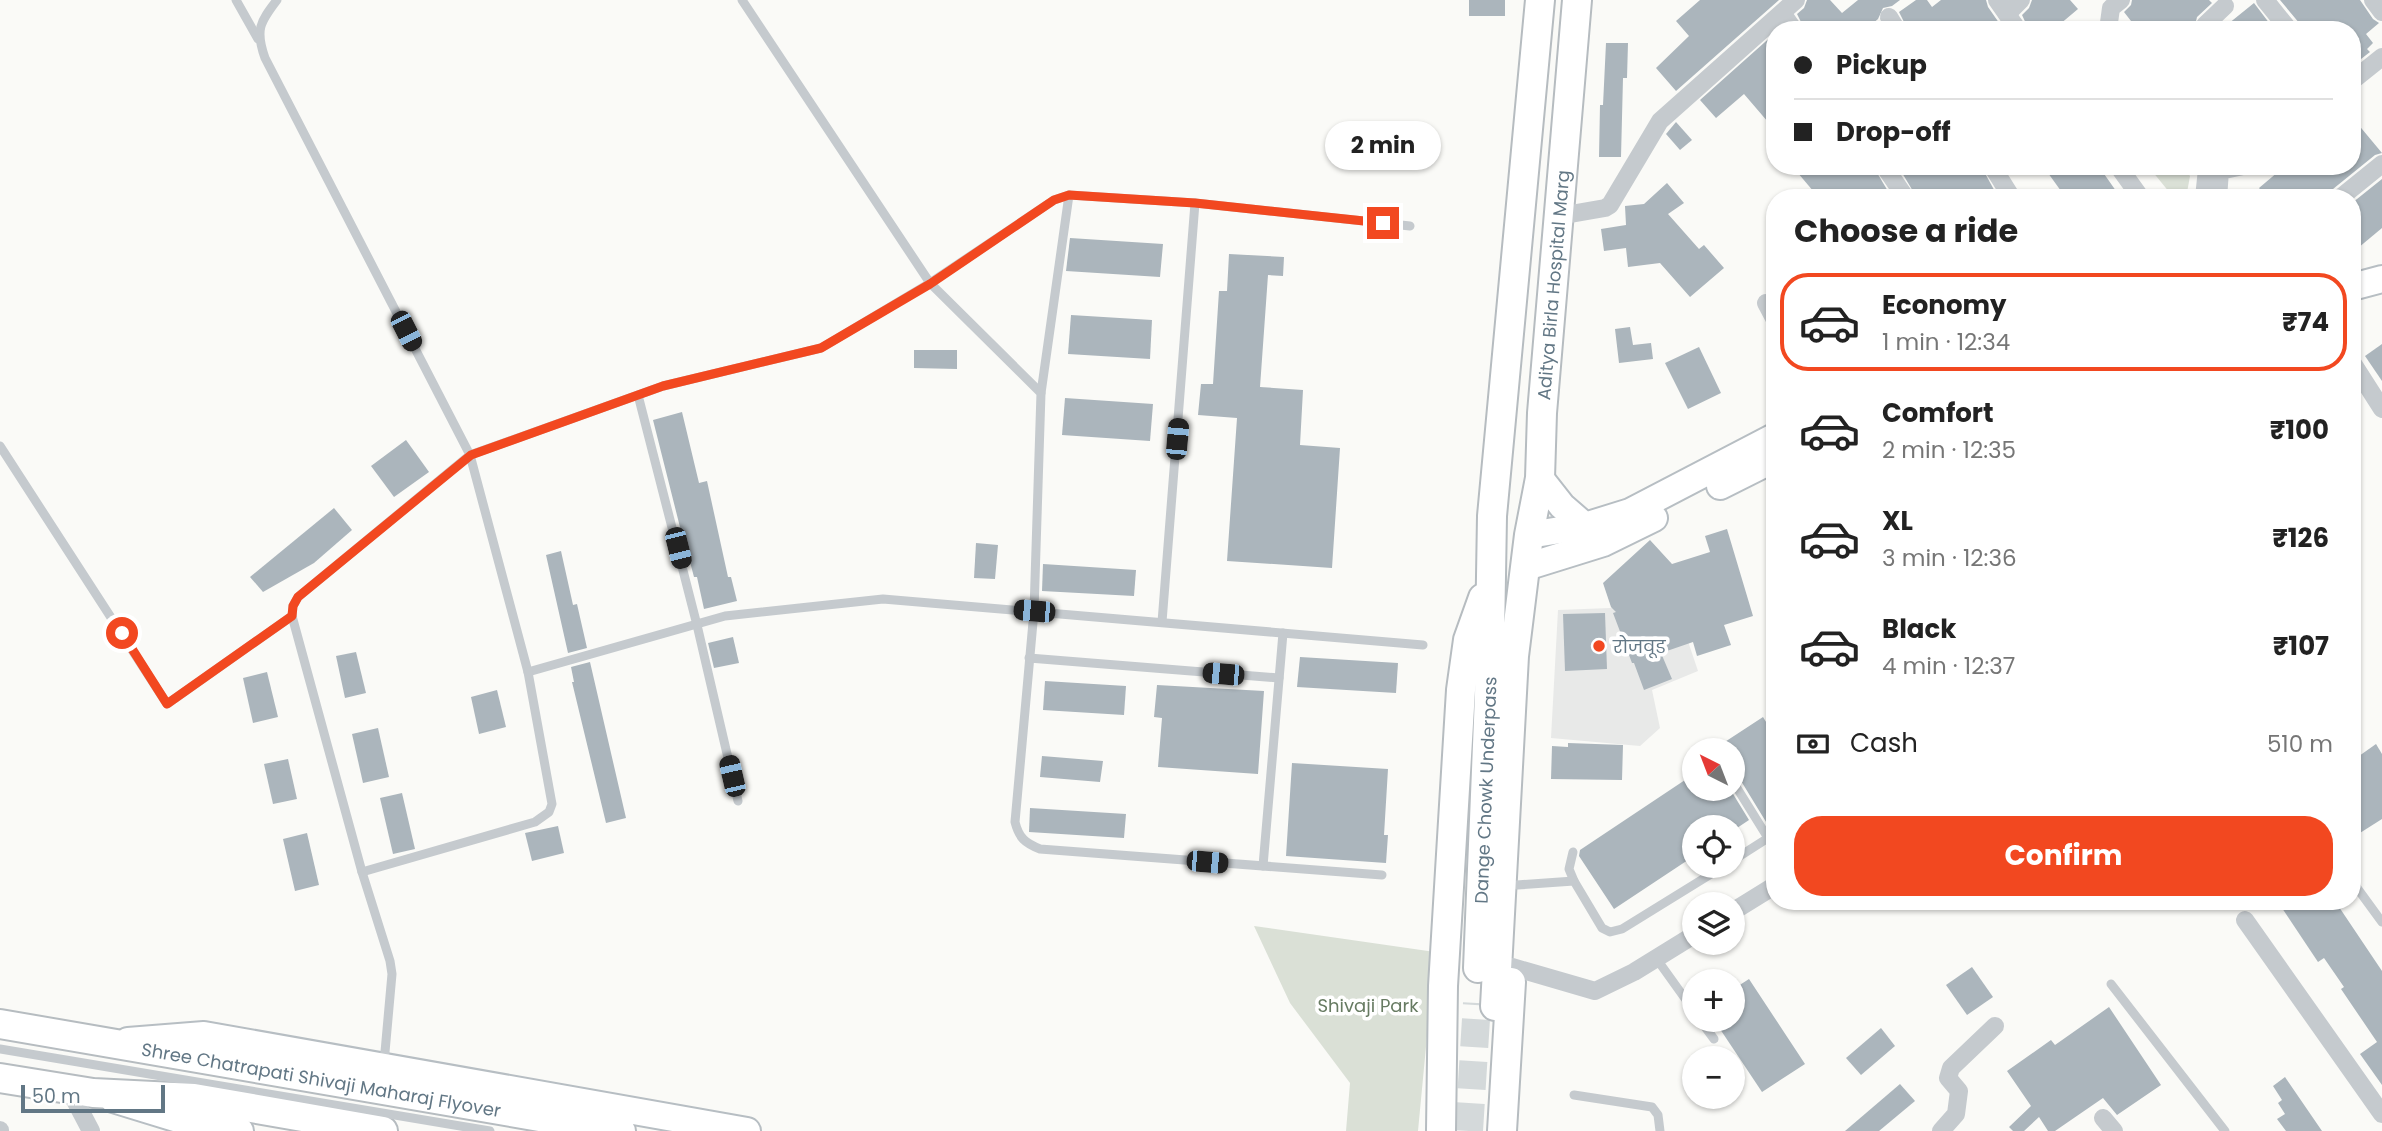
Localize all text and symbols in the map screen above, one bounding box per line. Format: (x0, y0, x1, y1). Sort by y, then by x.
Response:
text: Pickup (1836, 47, 1927, 83)
text: Drop-off (1836, 114, 1951, 150)
callout: 2 min (1325, 122, 1441, 170)
text: 2 min (1351, 129, 1415, 161)
street label: Aditya Birla Hospital Marg (1531, 169, 1575, 401)
route end (1367, 207, 1399, 239)
text: Choose a ride (1794, 208, 2018, 253)
text: Economy (1882, 287, 2006, 323)
icon: car (1798, 291, 1861, 354)
text: ₹74 (2282, 304, 2329, 340)
car (388, 308, 425, 354)
text: 1 min · 12:34 (1882, 326, 2010, 358)
text: Comfort (1882, 395, 1994, 431)
icon: car (1798, 399, 1861, 462)
text: ₹100 (2270, 412, 2329, 448)
car (1165, 417, 1190, 461)
text: 2 min · 12:35 (1882, 434, 2016, 466)
text: XL (1882, 503, 1913, 539)
icon: car (1798, 507, 1861, 570)
text: ₹126 (2272, 520, 2329, 556)
car (663, 525, 694, 571)
text: 3 min · 12:36 (1882, 542, 2017, 574)
car (1013, 599, 1056, 623)
text: Black (1882, 611, 1956, 647)
icon: car (1798, 615, 1861, 678)
route start (106, 617, 138, 649)
text: ₹107 (2273, 628, 2329, 664)
place label: रोजवूड (1612, 634, 1666, 659)
marker: रोजवूड (1591, 638, 1607, 654)
text: 4 min · 12:37 (1882, 650, 2015, 682)
car (1202, 662, 1245, 686)
street label: Dange Chowk Underpass (1468, 676, 1502, 904)
icon: cash (1794, 725, 1832, 763)
text: Cash (1850, 725, 1918, 761)
text: 510 m (2267, 728, 2333, 760)
north arrow (1682, 738, 1745, 802)
map controls (1682, 738, 1745, 1109)
car (718, 753, 747, 799)
button: locate (1682, 815, 1745, 878)
button: Confirm (1794, 816, 2333, 896)
car (1186, 850, 1229, 874)
button: layers (1682, 892, 1745, 955)
button: + (1682, 969, 1745, 1032)
park label: Shivaji Park (1317, 993, 1419, 1018)
street label: Shree Chatrapati Shivaji Maharaj Flyover (140, 1036, 503, 1123)
button: − (1682, 1046, 1745, 1109)
scale bar (21, 1082, 164, 1114)
text: 50 m (32, 1083, 81, 1110)

